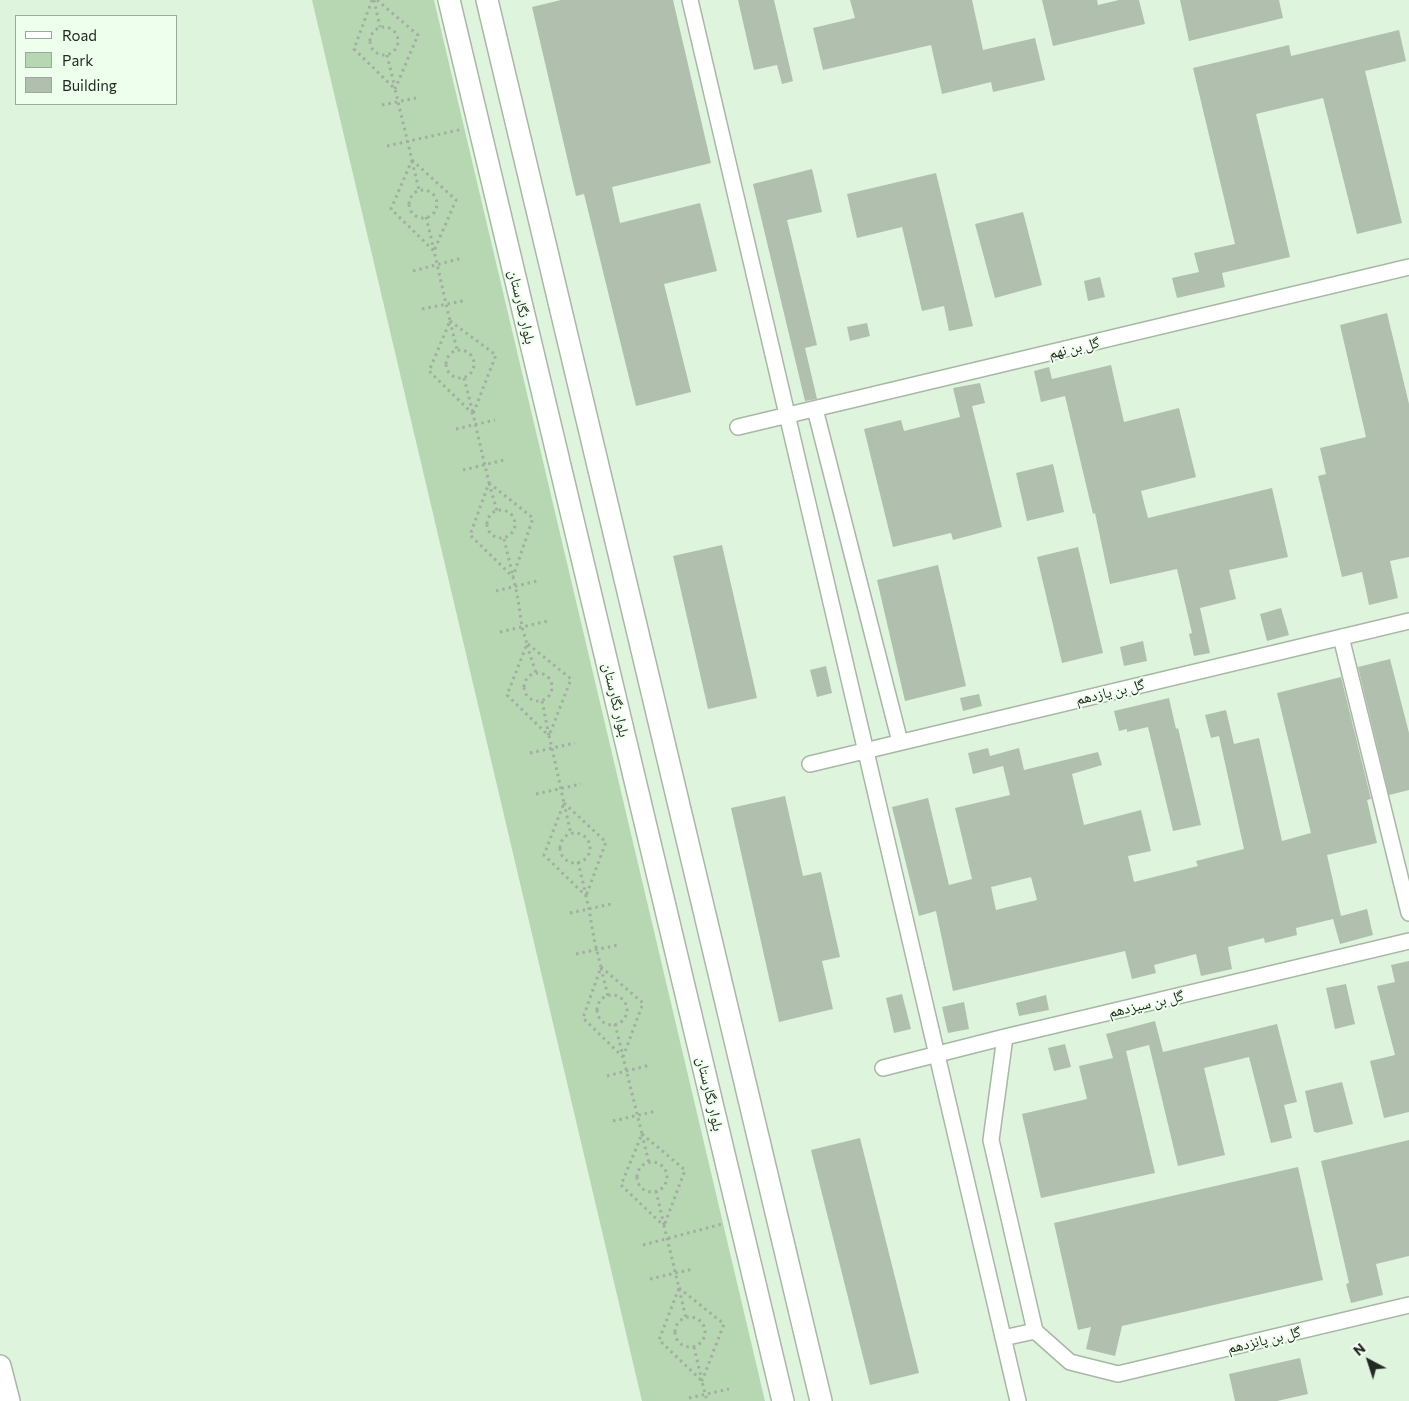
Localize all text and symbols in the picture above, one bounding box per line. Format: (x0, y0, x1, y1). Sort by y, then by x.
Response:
legend (15, 15, 178, 105)
text: Road (62, 26, 97, 44)
text: Park (62, 51, 93, 69)
text: Building (62, 76, 117, 94)
street label: بلوار نگارستان (505, 268, 539, 346)
street label: گل بن نهم (1047, 333, 1101, 363)
street label: بلوار نگارستان (599, 661, 633, 739)
street label: گل بن یازدهم (1074, 675, 1146, 709)
street label: گل بن سیزدهم (1107, 987, 1185, 1021)
street label: بلوار نگارستان (693, 1055, 727, 1133)
street label: گل بن پانزدهم (1226, 1323, 1302, 1357)
north arrow (1344, 1336, 1394, 1386)
text: N (1350, 1339, 1369, 1359)

